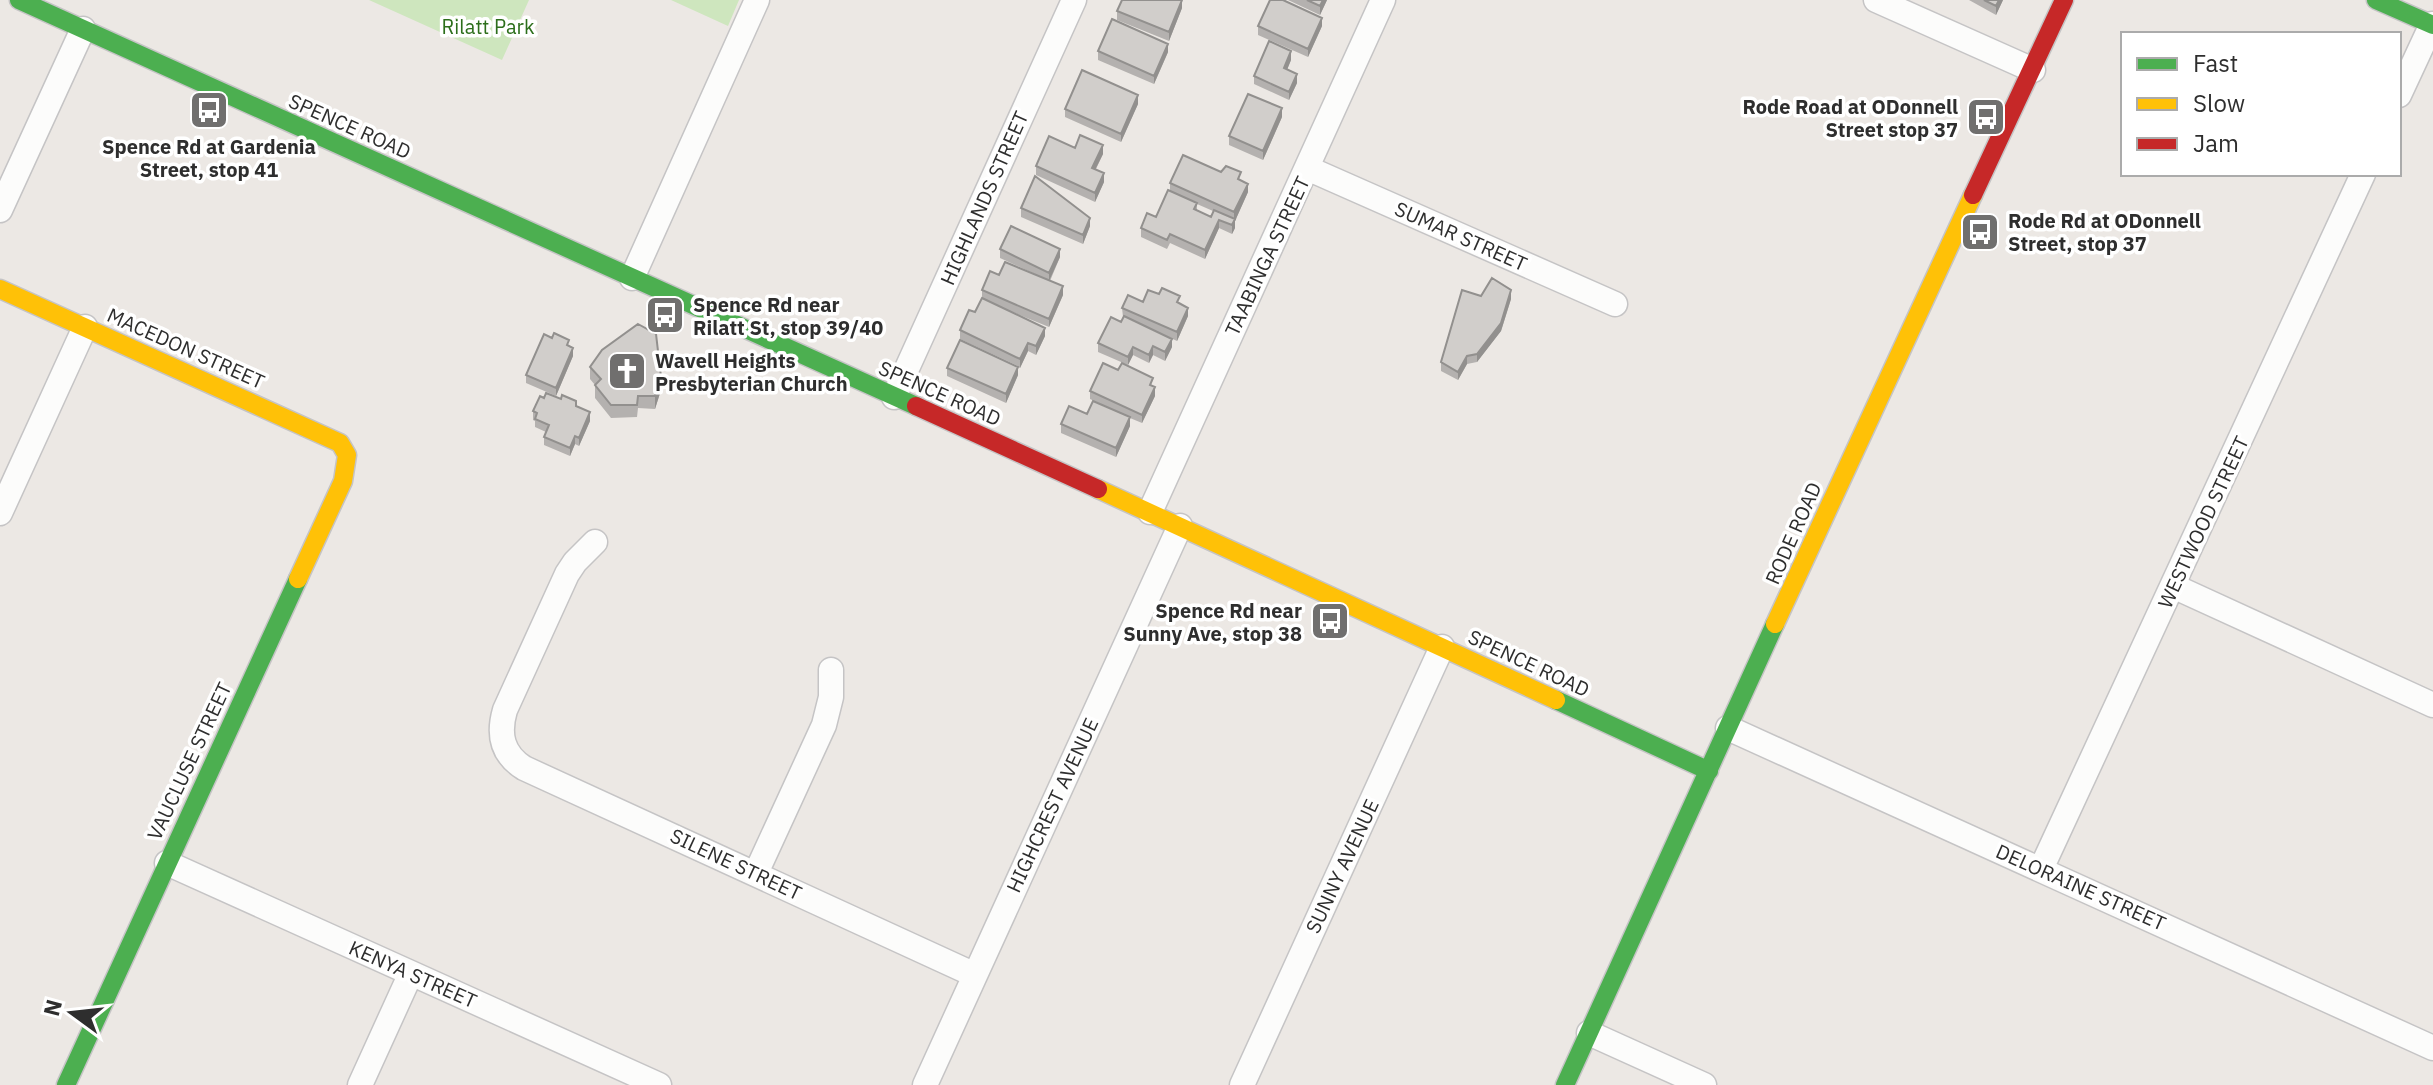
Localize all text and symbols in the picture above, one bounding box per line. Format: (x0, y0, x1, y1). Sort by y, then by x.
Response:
park label: Rilatt Park (442, 13, 535, 40)
legend (2121, 32, 2401, 176)
text: Fast (2193, 47, 2238, 79)
street label: SPENCE ROAD (285, 87, 415, 165)
text: Slow (2193, 87, 2245, 119)
bus stop icon: Spence Rd at Gardenia Street, stop 41 (188, 89, 230, 131)
place label: Rode Road at ODonnell Street stop 37 (1743, 93, 1958, 143)
bus stop icon: Rode Road at ODonnell Street stop 37 (1965, 96, 2007, 138)
street label: HIGHLANDS STREET (934, 107, 1034, 289)
text: Jam (2193, 127, 2239, 159)
place label: Spence Rd at Gardenia Street, stop 41 (102, 133, 316, 183)
street label: TAABINGA STREET (1218, 172, 1316, 340)
street label: SUMAR STREET (1391, 195, 1531, 277)
place label: Rode Rd at ODonnell Street, stop 37 (2008, 207, 2201, 257)
bus stop icon: Rode Rd at ODonnell Street, stop 37 (1959, 211, 2001, 253)
place label: Spence Rd near Rilatt St, stop 39/40 (693, 291, 883, 341)
bus stop icon: Spence Rd near Rilatt St, stop 39/40 (644, 294, 686, 336)
street label: MACEDON STREET (103, 301, 269, 395)
place label: Wavell Heights Presbyterian Church (655, 347, 848, 397)
church icon: Wavell Heights Presbyterian Church (606, 350, 648, 392)
street label: SPENCE ROAD (875, 354, 1005, 432)
street label: WESTWOOD STREET (2151, 431, 2255, 613)
street label: RODE ROAD (1758, 478, 1828, 588)
place label: Spence Rd near Sunny Ave, stop 38 (1123, 597, 1302, 647)
bus stop icon: Spence Rd near Sunny Ave, stop 38 (1309, 600, 1351, 642)
street label: SPENCE ROAD (1464, 623, 1594, 703)
street label: VAUCLUSE STREET (141, 678, 237, 844)
street label: HIGHCREST AVENUE (1000, 713, 1104, 897)
street label: SUNNY AVENUE (1299, 794, 1385, 938)
street label: SILENE STREET (666, 822, 806, 906)
street label: DELORAINE STREET (1992, 837, 2170, 937)
street label: KENYA STREET (345, 934, 481, 1014)
north arrow (32, 973, 112, 1053)
text: N (36, 996, 68, 1019)

